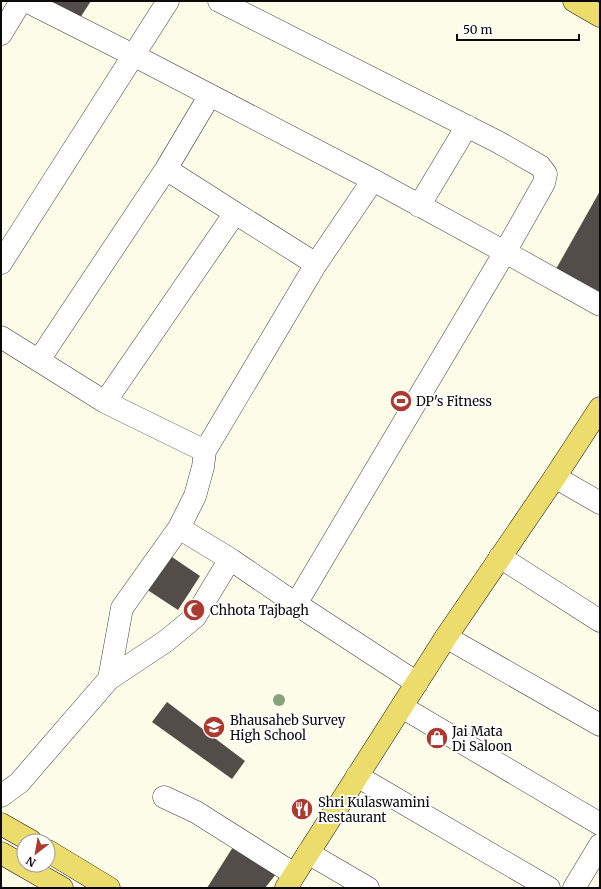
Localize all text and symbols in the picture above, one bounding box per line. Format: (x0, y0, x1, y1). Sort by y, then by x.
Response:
scale bar (457, 16, 579, 42)
text: 50 m (463, 22, 492, 37)
sports icon: DP's Fitness (388, 388, 414, 414)
place label: DP's Fitness (416, 393, 492, 410)
mosque icon: Chhota Tajbagh (181, 597, 207, 623)
place label: Chhota Tajbagh (210, 602, 309, 619)
place label: Bhausaheb Survey High School (230, 712, 346, 744)
school or university icon: Bhausaheb Survey High School (201, 714, 227, 740)
place label: Jai Mata Di Saloon (451, 723, 513, 755)
shop icon: Jai Mata Di Saloon (424, 725, 450, 751)
place label: Shri Kulaswamini Restaurant (318, 794, 430, 826)
restaurant icon: Shri Kulaswamini Restaurant (289, 796, 315, 822)
north arrow (16, 833, 56, 873)
text: N (23, 853, 38, 870)

